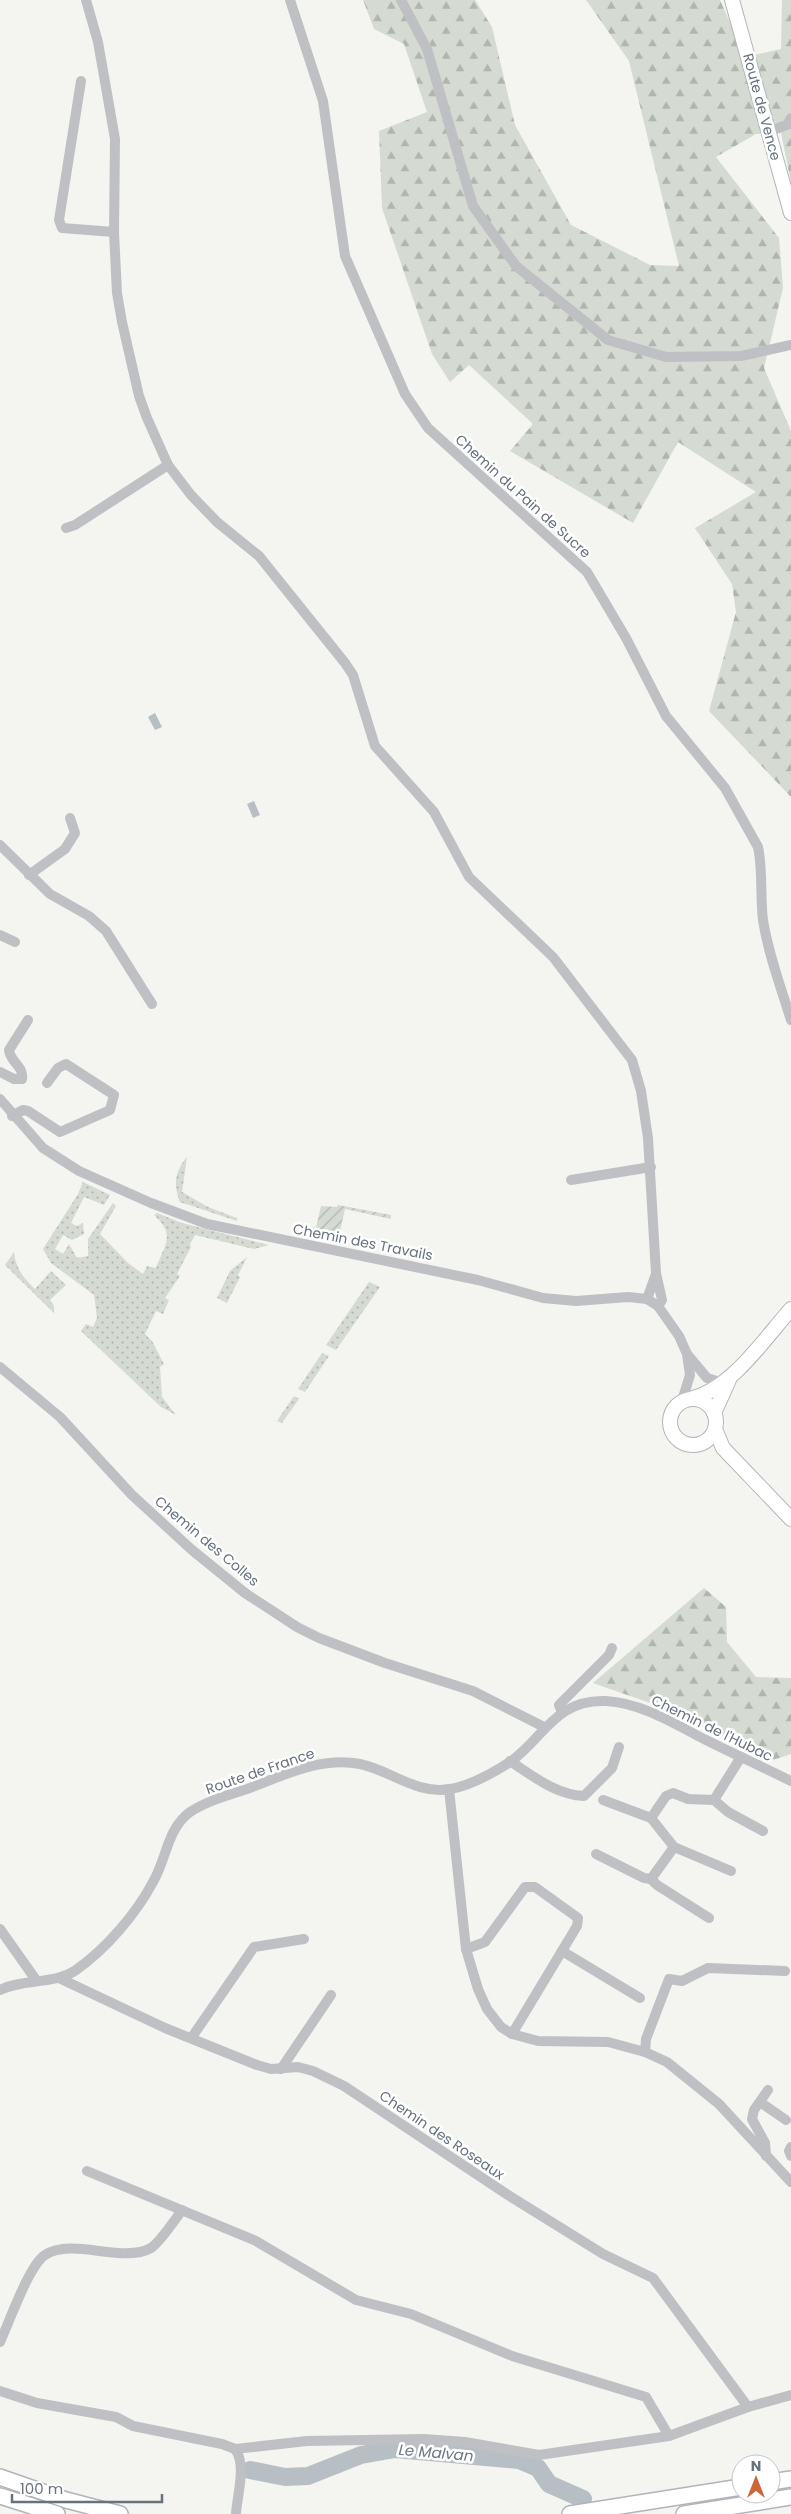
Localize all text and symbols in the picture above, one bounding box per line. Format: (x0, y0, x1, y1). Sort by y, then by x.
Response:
street label: Route de Vence (738, 51, 786, 163)
street label: Chemin du Pain de Sucre (451, 430, 595, 563)
street label: Chemin des Travails (291, 1219, 435, 1265)
street label: Chemin des Colles (150, 1491, 264, 1591)
street label: Chemin de l'Hubac (648, 1690, 776, 1766)
street label: Route de France (203, 1743, 317, 1799)
street label: Chemin des Roseaux (376, 2086, 509, 2184)
water label: Le Malvan (398, 2439, 474, 2466)
north arrow (731, 2454, 781, 2504)
text: N (751, 2456, 761, 2476)
scale bar (12, 2472, 162, 2504)
text: 100 m (20, 2478, 63, 2499)

